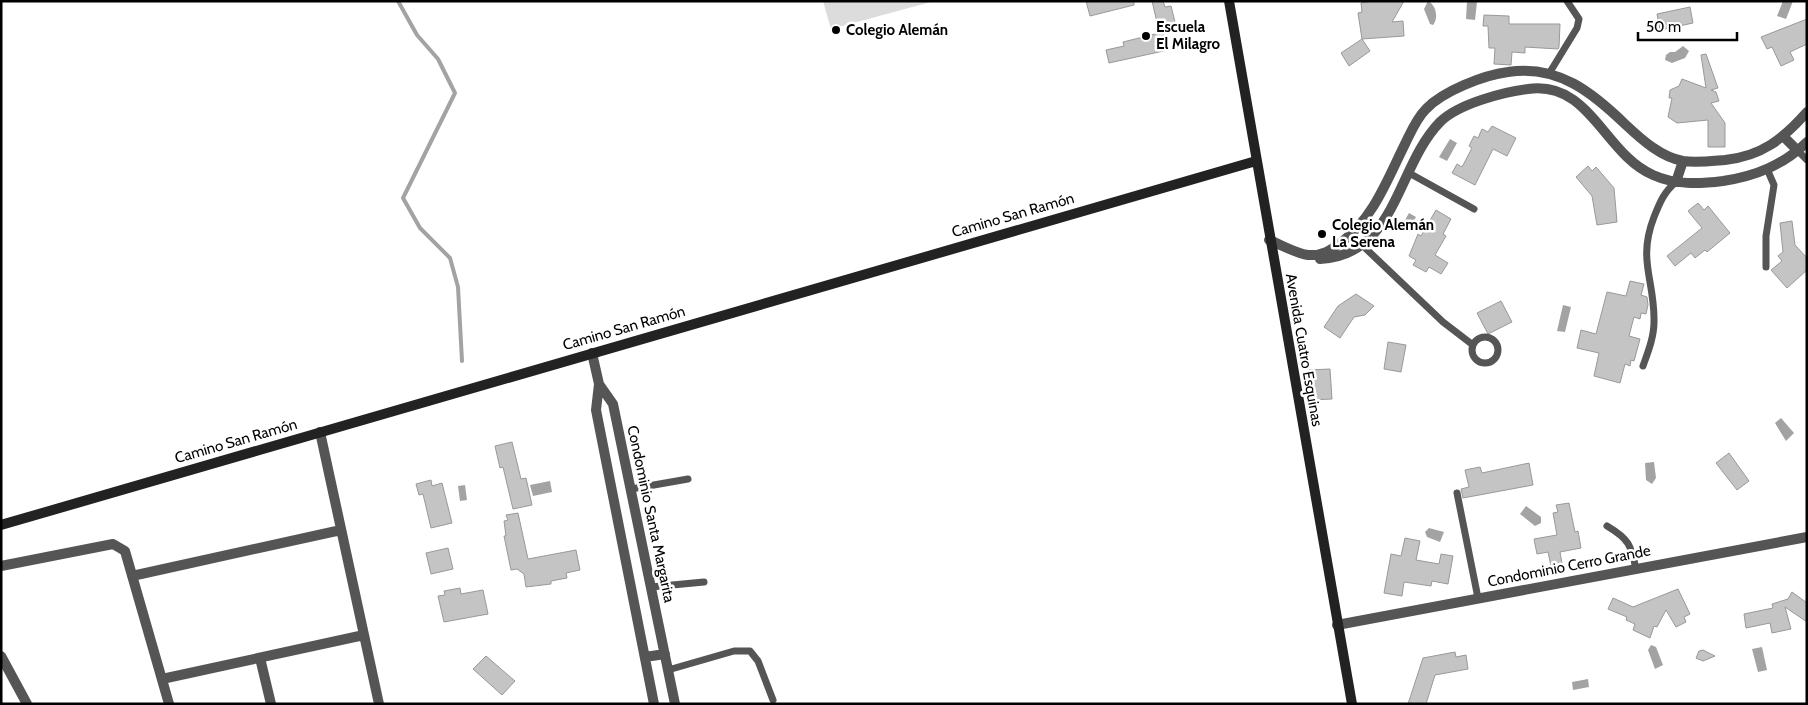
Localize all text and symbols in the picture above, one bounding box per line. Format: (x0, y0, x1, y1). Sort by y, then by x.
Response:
scale bar (1638, 10, 1737, 42)
place label: Escuela El Milagro (1156, 18, 1221, 53)
text: 50 m (1646, 18, 1681, 36)
place label: Colegio Alemán (846, 21, 948, 39)
marker: Colegio Alemán (830, 24, 842, 36)
marker: Escuela El Milagro (1140, 30, 1152, 42)
street label: Camino San Ramón (950, 189, 1076, 241)
place label: Colegio Alemán La Serena (1332, 216, 1434, 251)
marker: Colegio Alemán La Serena (1316, 228, 1328, 240)
street label: Avenida Cuatro Esquinas (1282, 272, 1326, 428)
street label: Camino San Ramón (561, 302, 687, 354)
street label: Camino San Ramón (173, 415, 299, 467)
street label: Condominio Santa Margarita (623, 424, 679, 605)
street label: Condominio Cerro Grande (1486, 541, 1652, 591)

